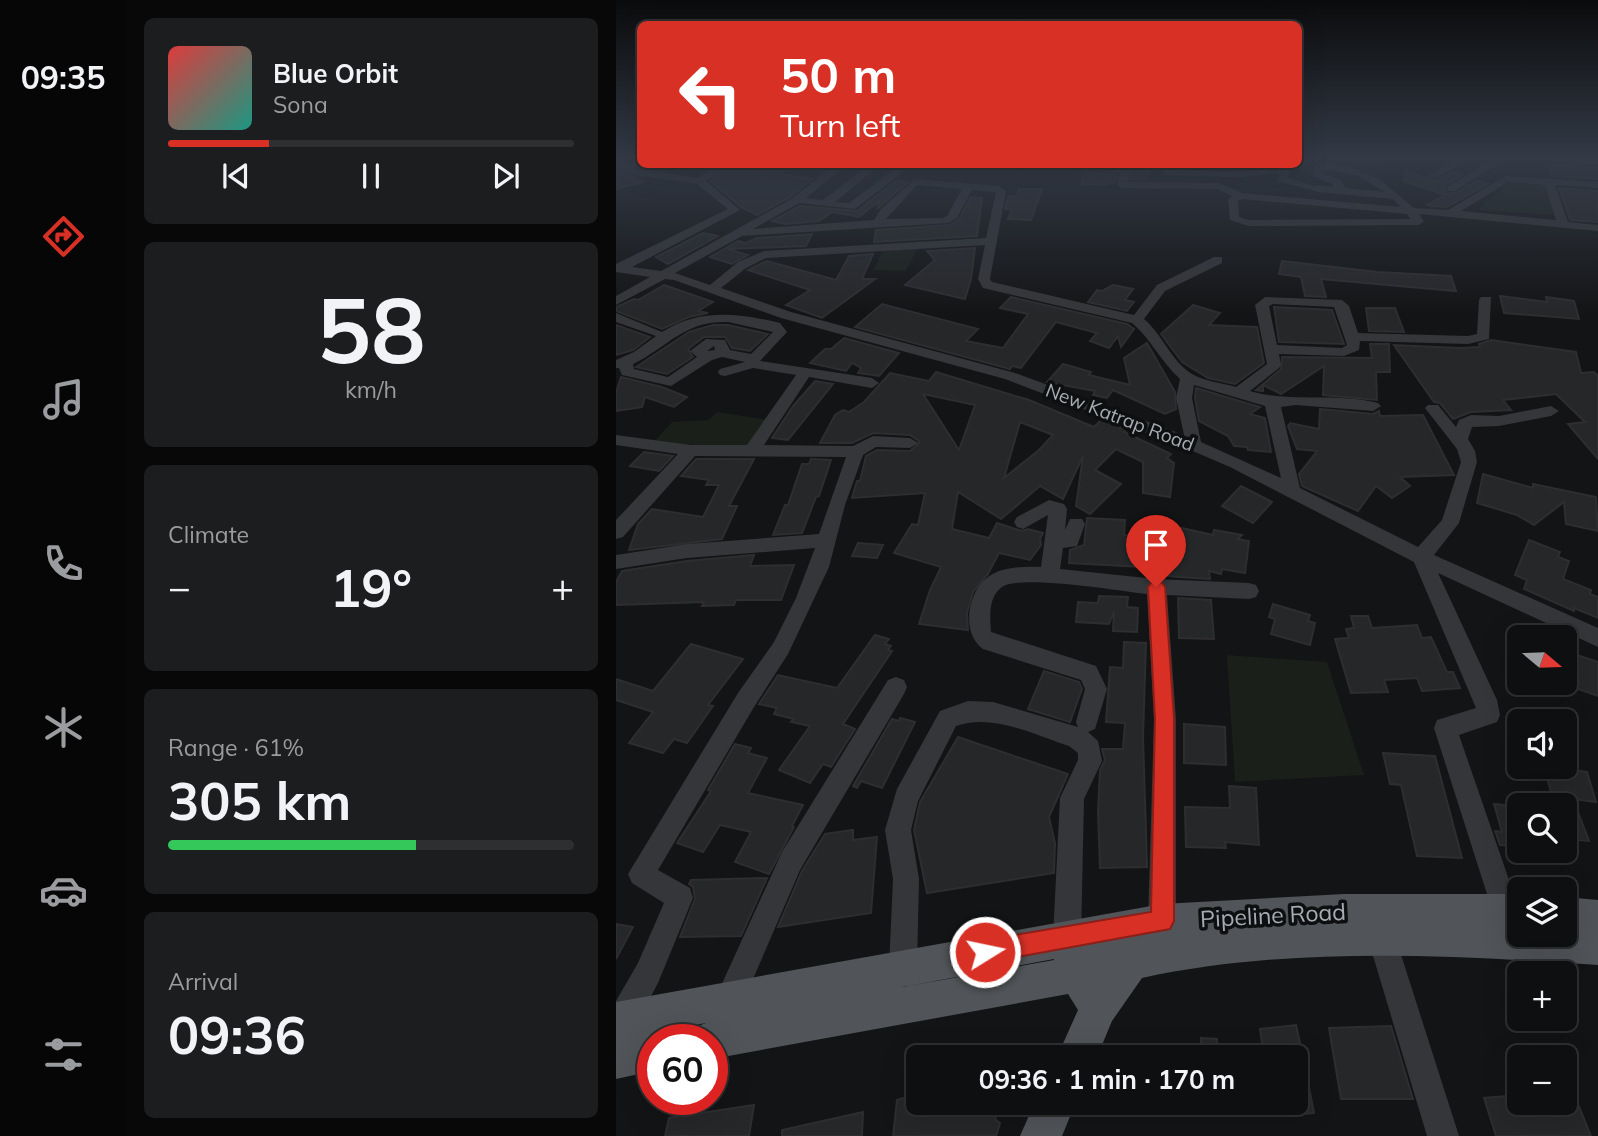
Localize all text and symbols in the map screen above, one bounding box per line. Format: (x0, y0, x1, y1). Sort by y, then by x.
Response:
text: 50 m (780, 44, 896, 105)
icon: left (665, 49, 756, 140)
text: 09:35 (21, 57, 105, 97)
text: Blue Orbit (273, 57, 398, 90)
text: Sona (273, 90, 328, 119)
text: Turn left (780, 105, 900, 145)
icon: previous (217, 157, 255, 195)
icon: pause (352, 157, 390, 195)
icon: next (487, 157, 525, 195)
icon: directions (39, 212, 88, 261)
text: 58 (316, 272, 426, 386)
icon: music (39, 375, 88, 424)
text: km/h (345, 375, 397, 404)
street label: New Katrap Road (1042, 378, 1198, 456)
pin (1126, 515, 1186, 587)
text: Climate (168, 520, 249, 549)
icon: arrive (1137, 526, 1175, 564)
icon: phone (39, 539, 88, 588)
text: 19° (330, 555, 412, 620)
text: − (168, 563, 191, 611)
text: + (551, 563, 574, 611)
north arrow (1507, 625, 1577, 695)
map controls (1507, 625, 1577, 1115)
icon: climate (39, 703, 88, 752)
button: sound (1507, 709, 1577, 779)
text: Range · 61% (168, 733, 304, 762)
text: 305 km (168, 768, 351, 833)
button: search (1507, 793, 1577, 863)
icon: car (39, 866, 88, 915)
button: layers (1507, 877, 1577, 947)
street label: Pipeline Road (1199, 897, 1347, 933)
position arrow (948, 915, 1022, 989)
button: + (1507, 961, 1577, 1031)
text: Arrival (168, 967, 238, 996)
text: 09:36 (168, 1002, 306, 1067)
speed limit sign: 60 (637, 1024, 728, 1115)
icon: filters (39, 1030, 88, 1079)
button: − (1507, 1045, 1577, 1115)
text: 09:36 · 1 min · 170 m (979, 1063, 1235, 1096)

